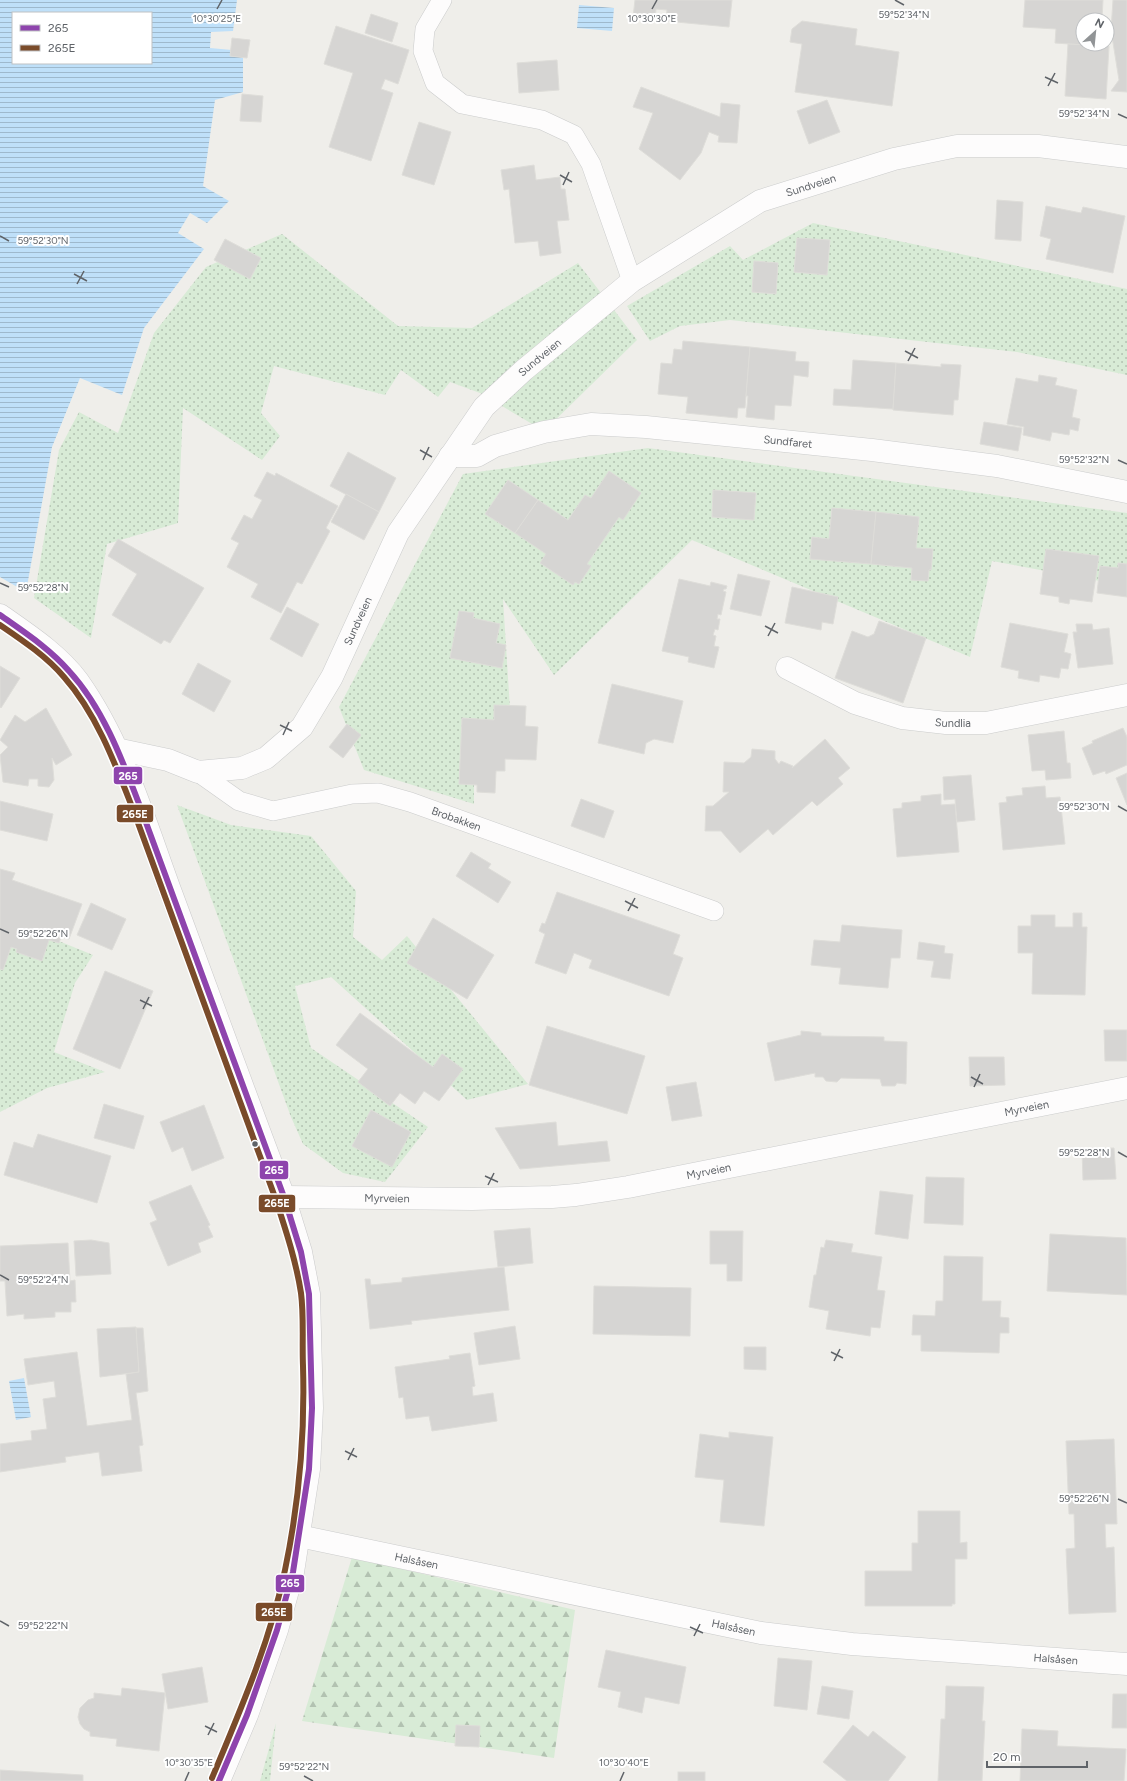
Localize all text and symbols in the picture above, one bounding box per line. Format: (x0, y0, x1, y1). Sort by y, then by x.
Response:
text: 59°52'34"N (878, 8, 930, 21)
legend (12, 12, 152, 64)
text: 10°30'25"E (193, 12, 241, 25)
text: 10°30'30"E (627, 12, 677, 25)
north arrow (1075, 12, 1115, 52)
text: N (1093, 16, 1106, 31)
text: 265 (48, 21, 69, 35)
text: 265E (48, 41, 76, 55)
text: 59°52'34"N (1058, 107, 1110, 120)
street label: Sundveien (784, 172, 838, 200)
text: 59°52'30"N (17, 234, 69, 247)
street label: Sundveien (516, 336, 564, 379)
street label: Sundfaret (763, 433, 813, 451)
text: 59°52'32"N (1059, 453, 1109, 466)
text: 59°52'28"N (17, 581, 69, 594)
street label: Sundveien (341, 595, 375, 648)
street label: Sundlia (934, 716, 971, 730)
line badge: 265 (113, 766, 143, 785)
text: 265 (118, 770, 138, 783)
text: 59°52'30"N (1058, 800, 1110, 813)
line badge: 265E (116, 804, 154, 823)
street label: Brobakken (430, 804, 483, 834)
text: 265E (122, 808, 148, 821)
text: 59°52'26"N (18, 927, 68, 940)
street label: Myrveien (1003, 1098, 1050, 1119)
unlabelled marker (250, 1139, 260, 1149)
text: 59°52'28"N (1058, 1146, 1110, 1159)
line badge: 265 (259, 1160, 289, 1180)
street label: Myrveien (685, 1161, 732, 1182)
text: 265 (264, 1164, 284, 1177)
street label: Myrveien (364, 1192, 410, 1205)
line badge: 265E (258, 1194, 296, 1213)
text: 265E (264, 1197, 290, 1210)
text: 59°52'24"N (17, 1273, 69, 1286)
text: 59°52'26"N (1059, 1492, 1109, 1505)
street label: Halsåsen (393, 1550, 439, 1572)
line badge: 265 (275, 1574, 305, 1593)
text: 265 (280, 1577, 300, 1590)
line badge: 265E (255, 1602, 293, 1622)
text: 265E (261, 1606, 287, 1619)
street label: Halsåsen (710, 1617, 756, 1639)
text: 59°52'22"N (18, 1619, 68, 1632)
street label: Halsåsen (1033, 1651, 1078, 1667)
scale bar (987, 1743, 1087, 1769)
text: 20 m (993, 1750, 1021, 1764)
text: 10°30'35"E (165, 1756, 213, 1769)
text: 10°30'40"E (599, 1756, 649, 1769)
text: 59°52'22"N (279, 1760, 329, 1773)

